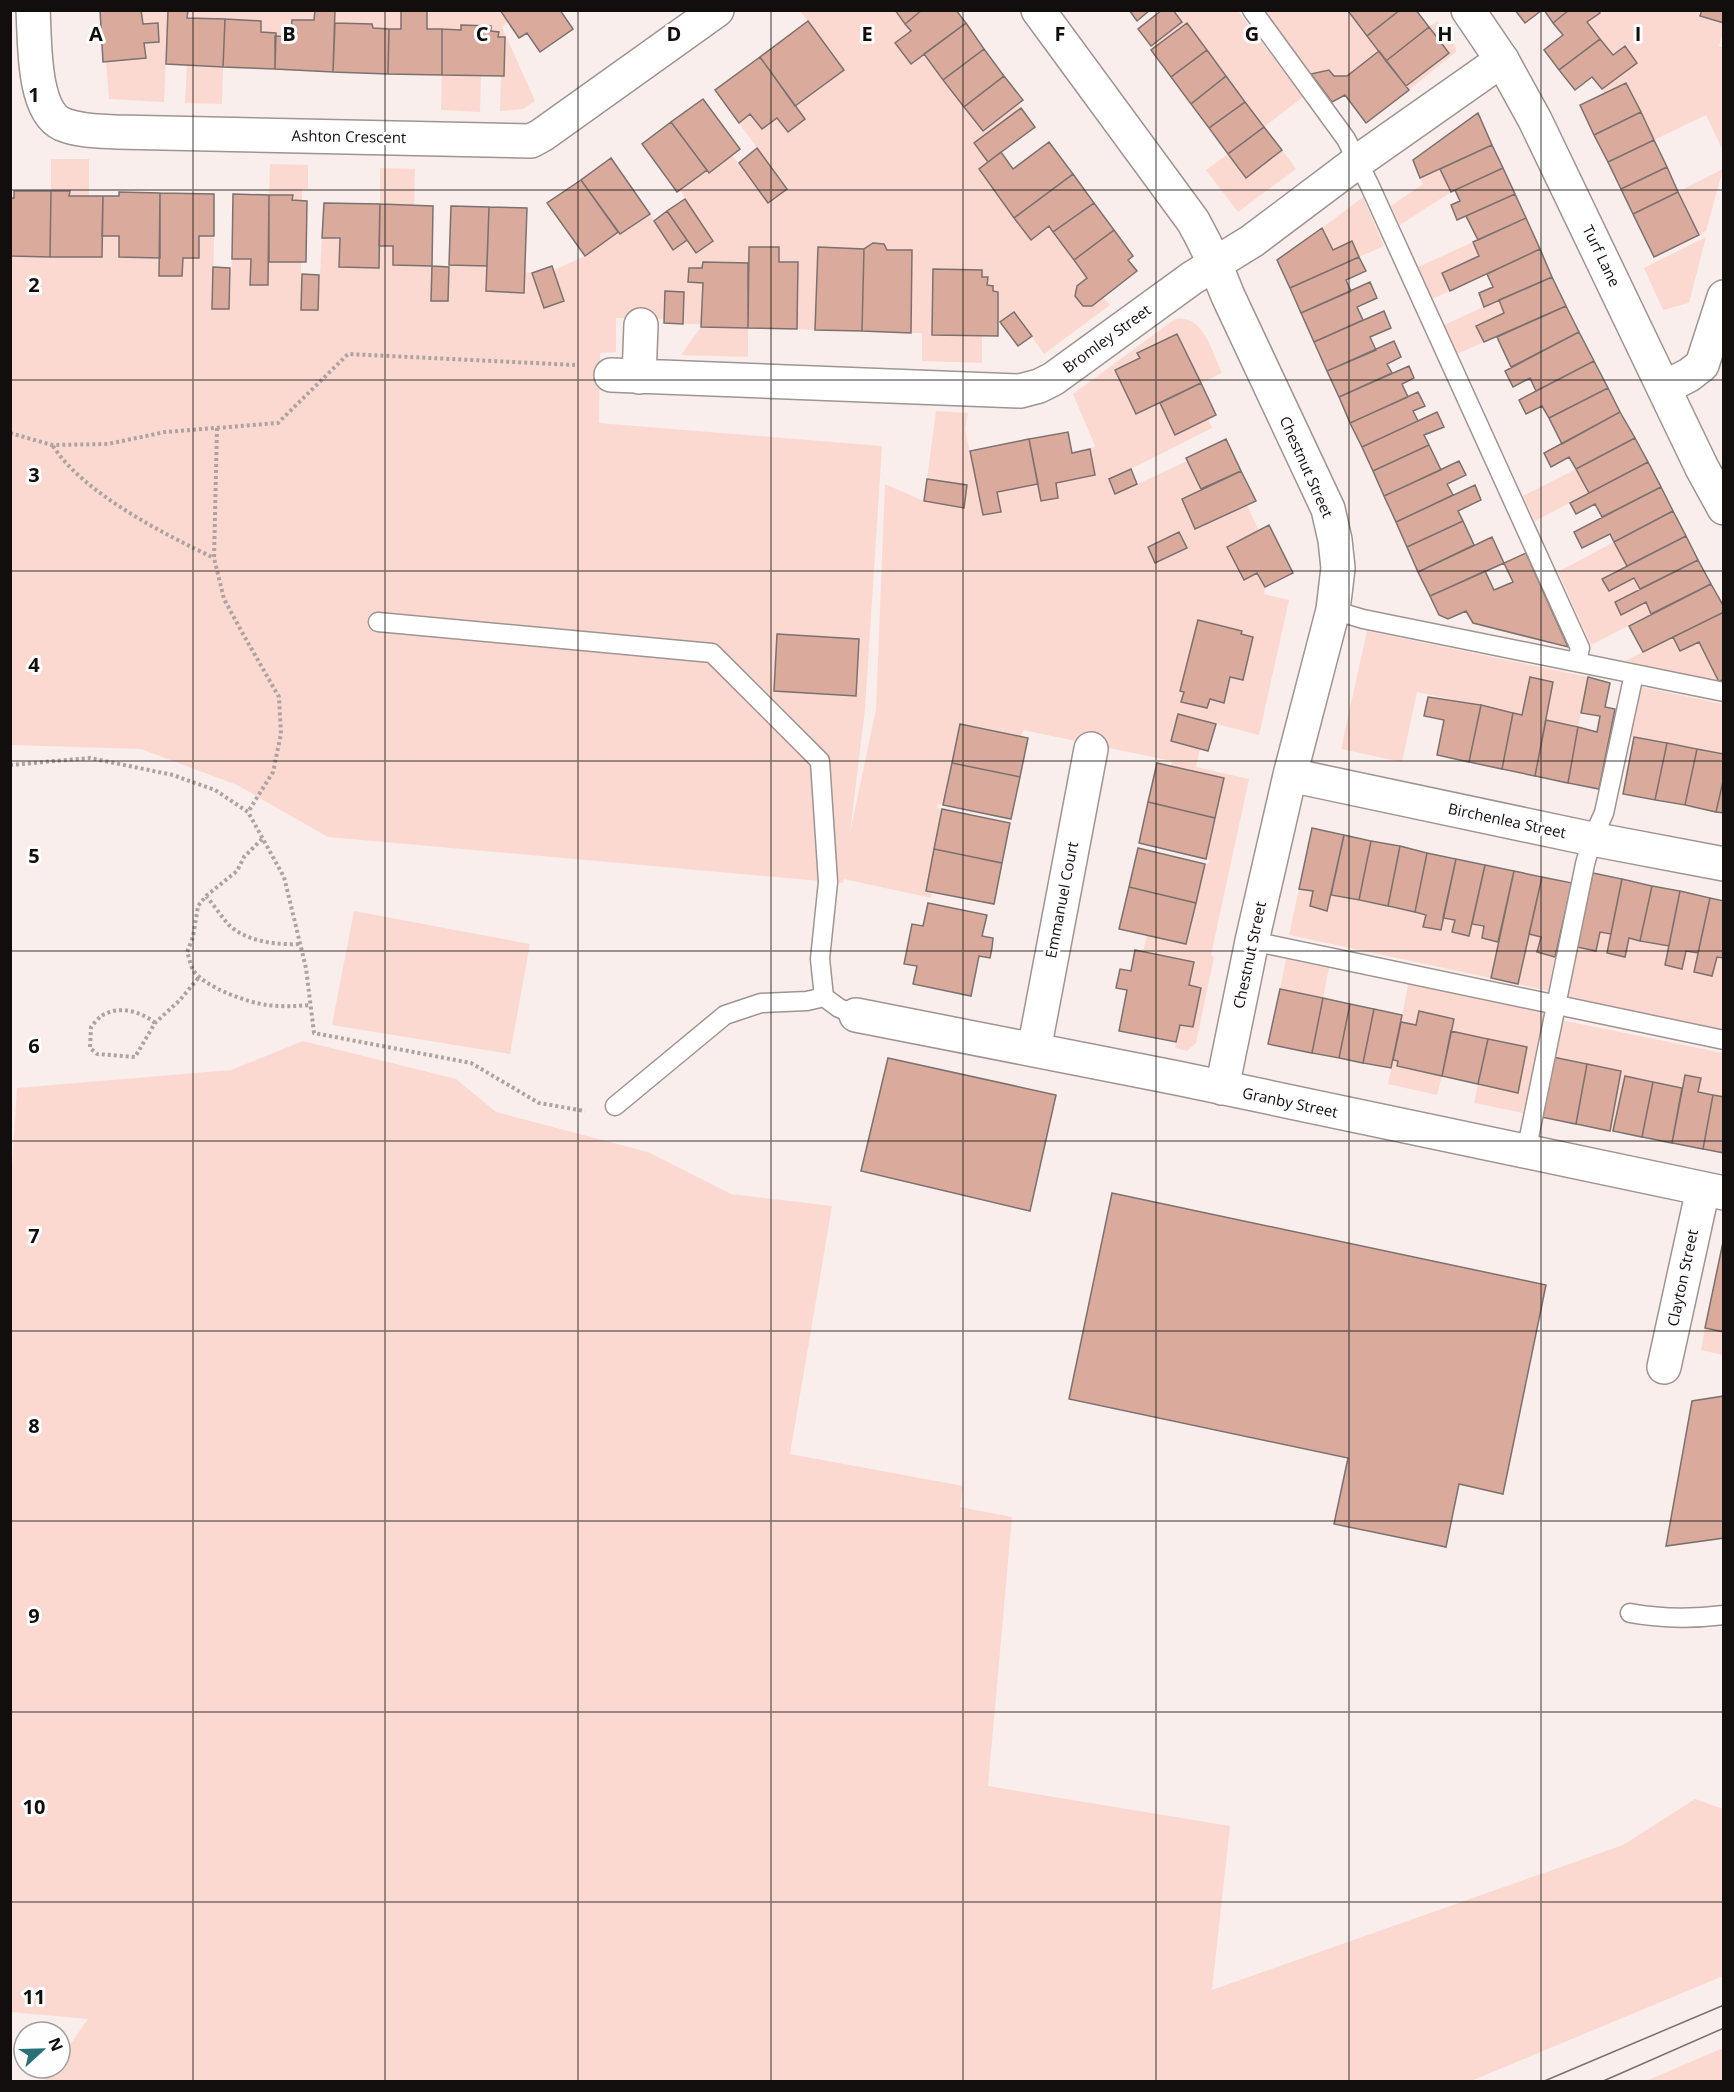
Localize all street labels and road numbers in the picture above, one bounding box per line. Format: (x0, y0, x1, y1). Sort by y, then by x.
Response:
street label: Ashton Crescent (292, 125, 406, 147)
street label: Turf Lane (1578, 221, 1625, 290)
street label: Bromley Street (1058, 299, 1154, 377)
street label: Chestnut Street (1276, 413, 1338, 520)
street label: Birchenlea Street (1446, 798, 1568, 842)
street label: Emmanuel Court (1040, 840, 1082, 960)
street label: Chestnut Street (1228, 899, 1270, 1010)
street label: Granby Street (1241, 1082, 1340, 1122)
street label: Clayton Street (1662, 1228, 1702, 1328)

